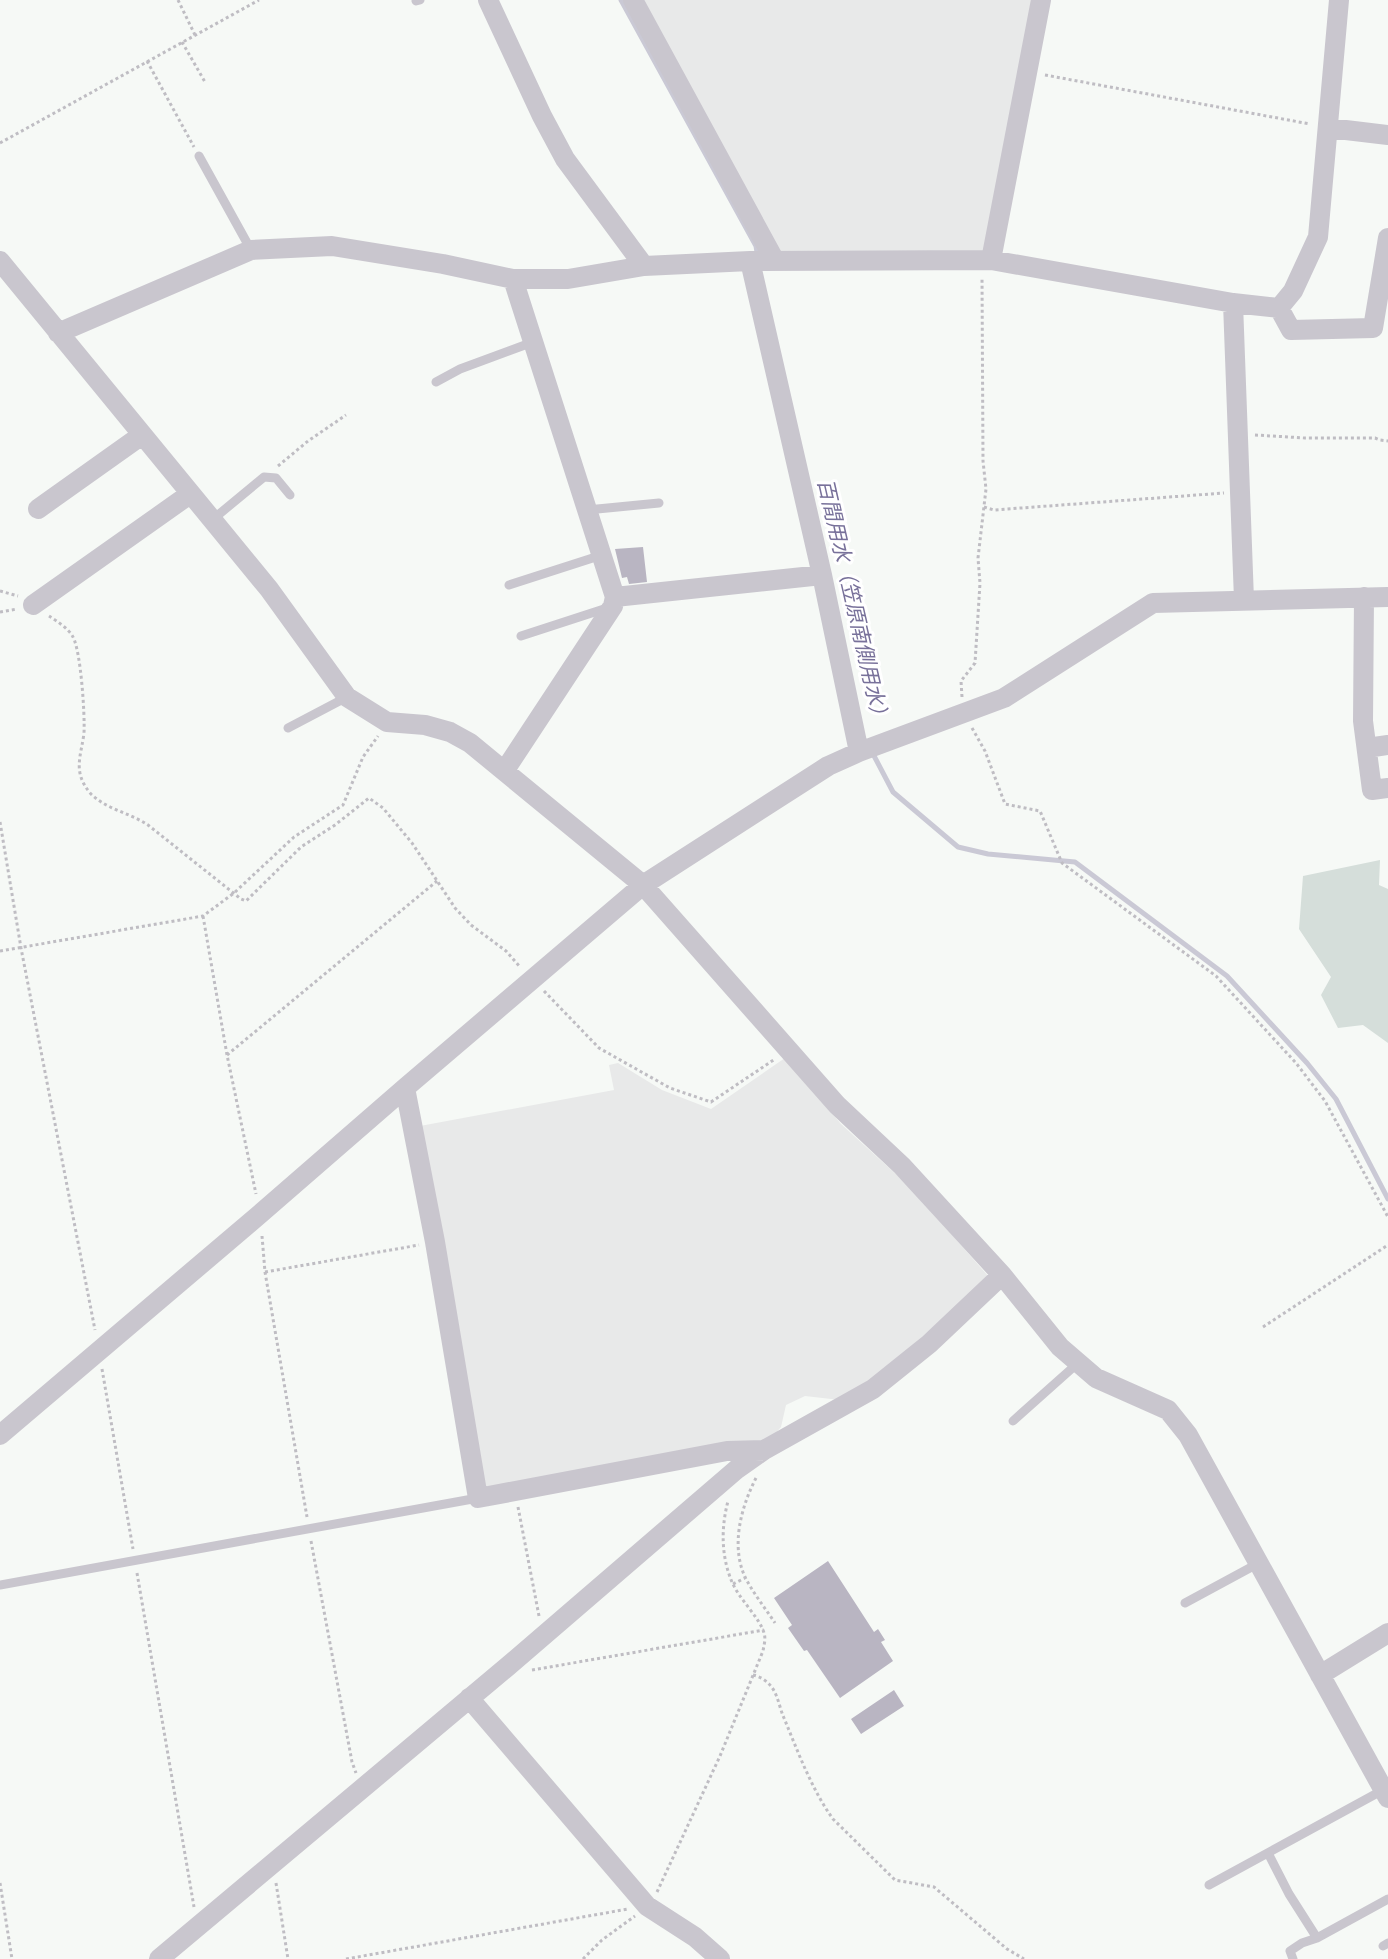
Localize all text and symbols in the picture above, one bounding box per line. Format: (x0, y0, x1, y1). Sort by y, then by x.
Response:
water label: 百間用水（笠原南側用水） (812, 476, 894, 728)

